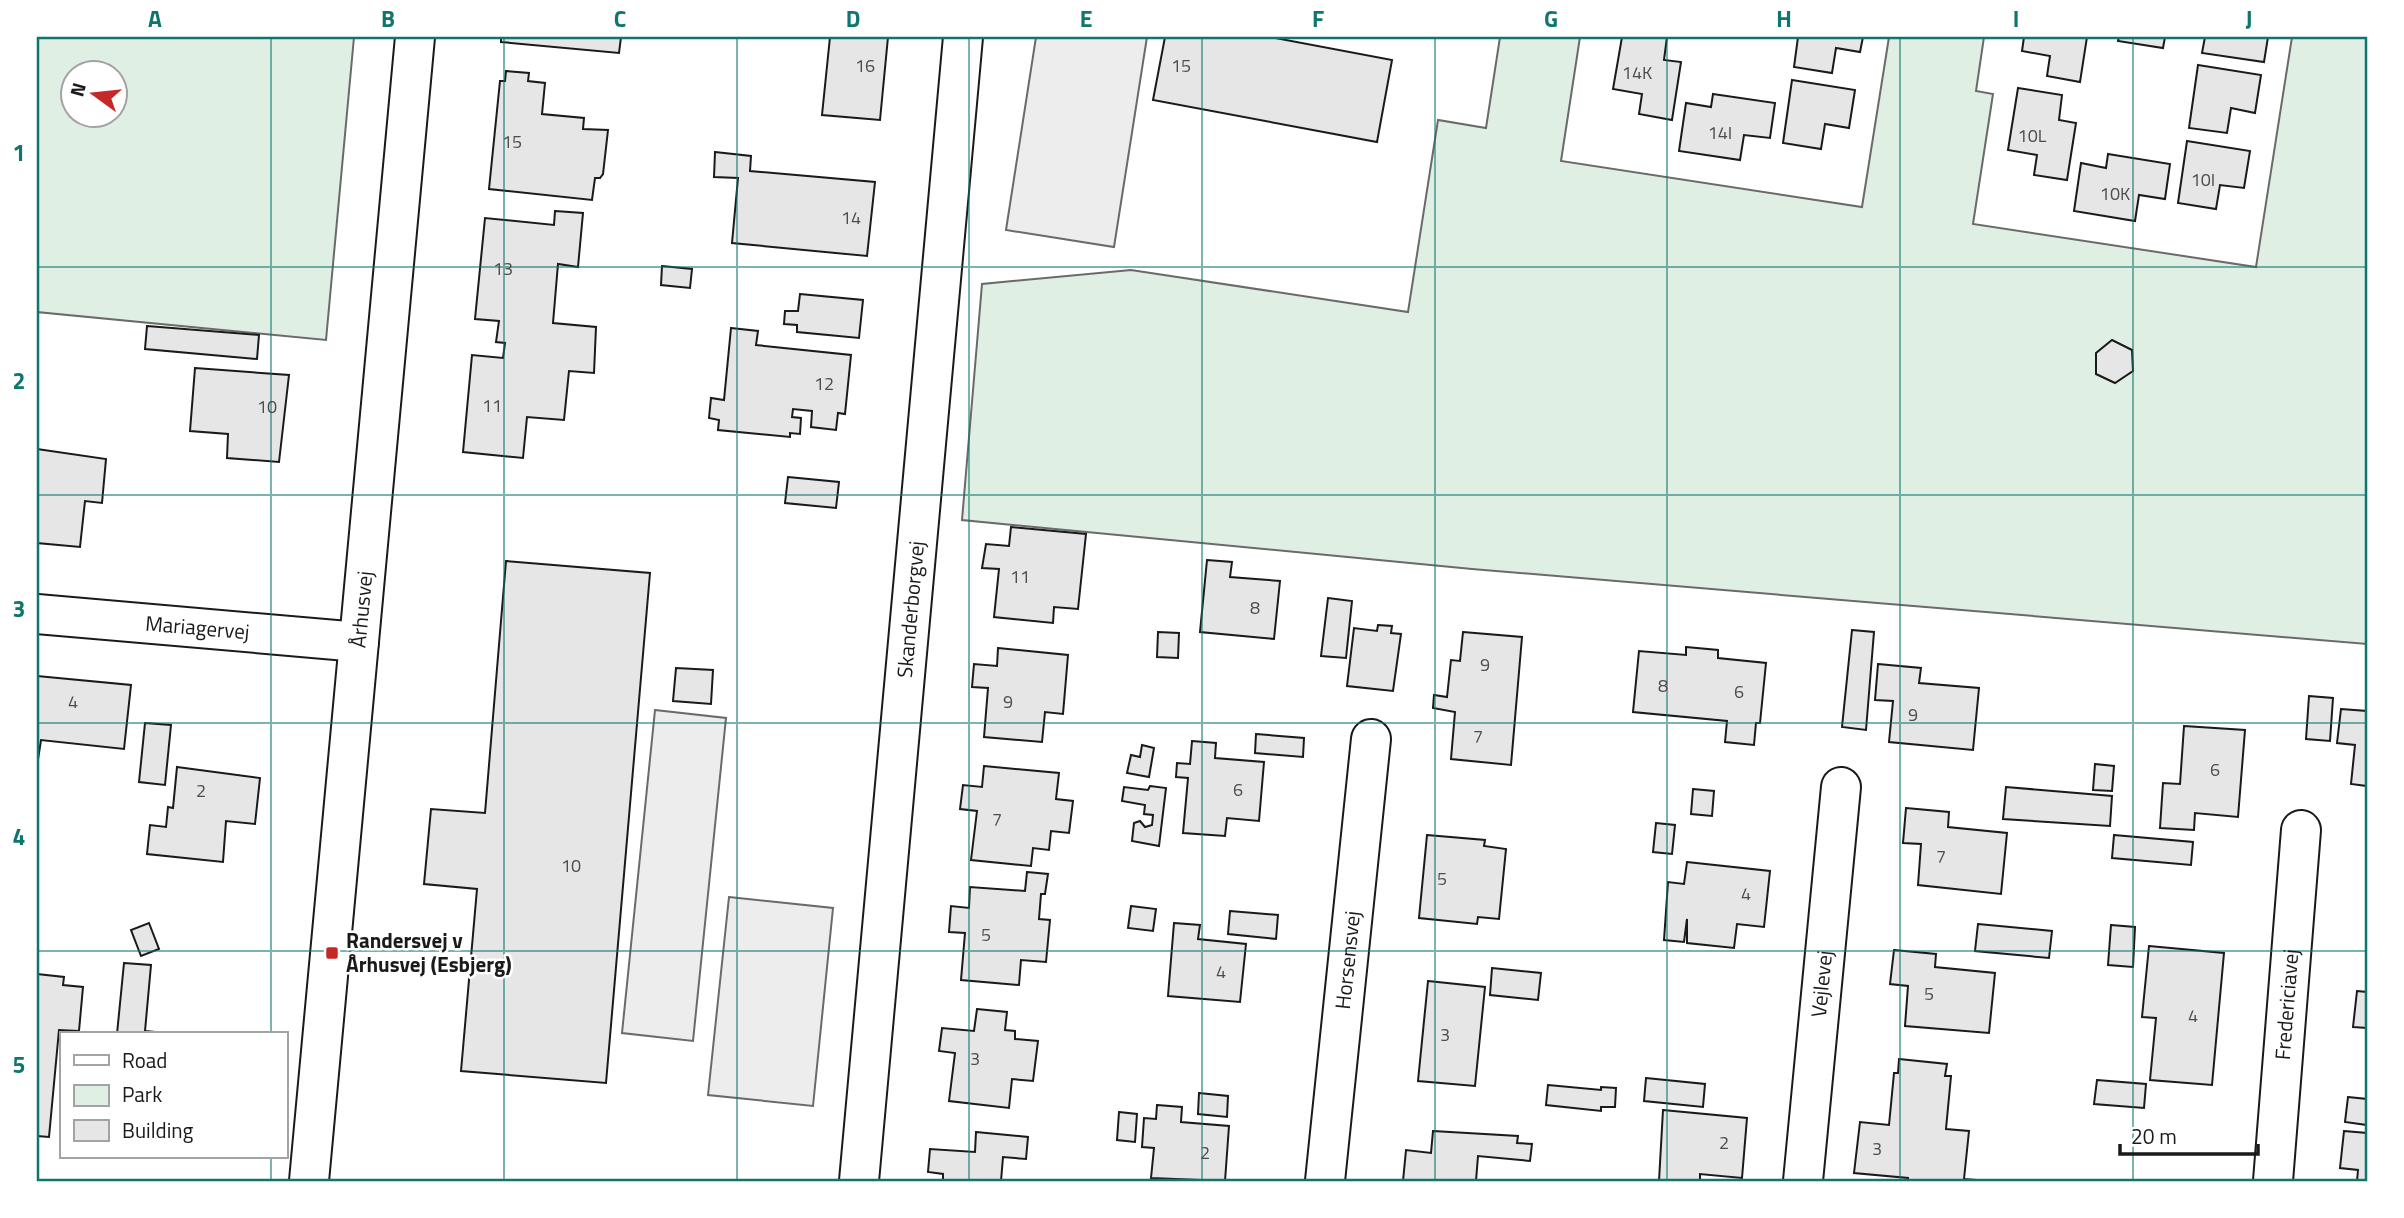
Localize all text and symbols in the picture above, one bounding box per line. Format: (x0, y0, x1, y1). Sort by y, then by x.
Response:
text: A (148, 1, 162, 36)
text: B (381, 1, 395, 36)
text: C (614, 1, 626, 36)
text: D (846, 1, 860, 36)
text: E (1080, 1, 1092, 36)
text: F (1312, 1, 1324, 36)
text: G (1544, 1, 1558, 36)
text: H (1776, 1, 1792, 36)
text: I (2013, 1, 2019, 36)
text: J (2246, 1, 2252, 36)
house number: 16 (855, 52, 875, 79)
house number: 15 (1171, 52, 1191, 79)
house number: 14K (1622, 59, 1652, 86)
north arrow (60, 60, 130, 130)
text: N (61, 79, 93, 100)
house number: 14I (1708, 119, 1732, 146)
house number: 10L (2018, 122, 2047, 149)
house number: 15 (502, 128, 522, 155)
text: 1 (13, 135, 25, 170)
house number: 10I (2191, 166, 2215, 193)
house number: 10K (2100, 180, 2130, 207)
house number: 14 (841, 204, 861, 231)
house number: 13 (493, 255, 513, 282)
text: 2 (13, 363, 25, 398)
house number: 12 (814, 370, 834, 397)
house number: 11 (482, 392, 502, 419)
house number: 10 (257, 393, 277, 420)
street label: Skanderborgvej (888, 539, 932, 679)
house number: 11 (1010, 563, 1030, 590)
street label: Århusvej (341, 570, 380, 649)
text: 3 (13, 591, 25, 626)
house number: 8 (1250, 594, 1260, 621)
street label: Mariagervej (144, 606, 251, 647)
house number: 9 (1480, 651, 1490, 678)
house number: 8 (1658, 672, 1668, 699)
house number: 6 (1734, 678, 1744, 705)
house number: 4 (68, 688, 78, 715)
house number: 9 (1003, 688, 1013, 715)
house number: 9 (1908, 701, 1918, 728)
house number: 7 (1473, 723, 1483, 750)
house number: 6 (2210, 756, 2220, 783)
house number: 6 (1233, 776, 1243, 803)
house number: 2 (196, 777, 206, 804)
house number: 7 (992, 806, 1002, 833)
text: 4 (13, 819, 25, 854)
house number: 7 (1936, 843, 1946, 870)
house number: 10 (561, 852, 581, 879)
house number: 5 (1437, 865, 1447, 892)
house number: 4 (1741, 880, 1751, 907)
street label: Horsensvej (1326, 909, 1368, 1011)
house number: 5 (981, 921, 991, 948)
place label: Randersvej v Århusvej (Esbjerg) (346, 924, 512, 980)
marker: Randersvej v Århusvej (Esbjerg) (324, 945, 340, 961)
street label: Fredericiavej (2266, 948, 2306, 1061)
street label: Vejlevej (1802, 949, 1840, 1019)
house number: 4 (1216, 958, 1226, 985)
house number: 5 (1924, 980, 1934, 1007)
house number: 4 (2188, 1002, 2198, 1029)
house number: 3 (1440, 1021, 1450, 1048)
legend (60, 1032, 287, 1158)
text: Road (122, 1044, 167, 1076)
house number: 3 (970, 1045, 980, 1072)
text: 5 (13, 1047, 25, 1082)
text: Park (122, 1078, 162, 1110)
scale bar (2120, 1113, 2259, 1157)
text: Building (122, 1114, 194, 1146)
text: 20 m (2131, 1120, 2177, 1152)
house number: 2 (1719, 1129, 1729, 1156)
house number: 3 (1872, 1135, 1882, 1162)
house number: 2 (1200, 1139, 1210, 1166)

